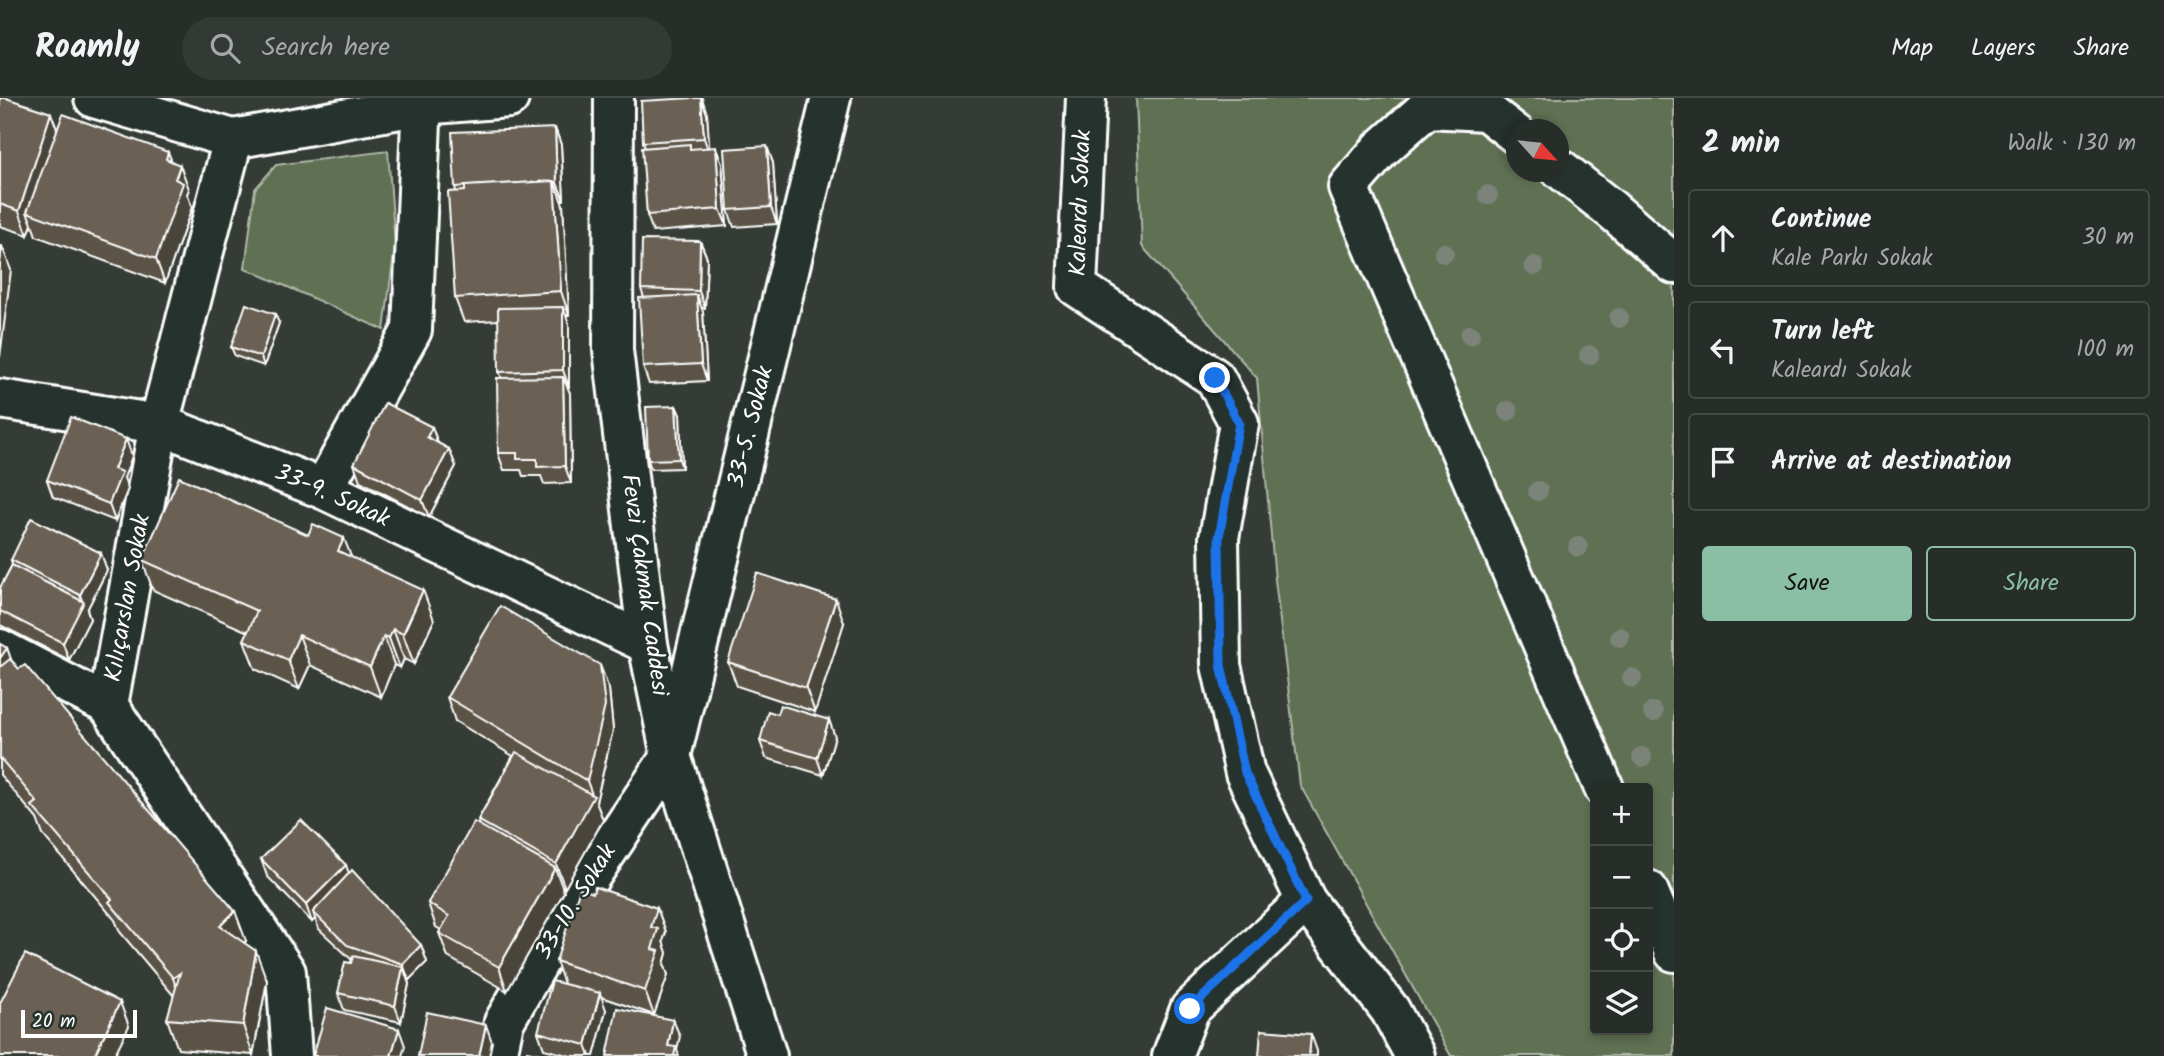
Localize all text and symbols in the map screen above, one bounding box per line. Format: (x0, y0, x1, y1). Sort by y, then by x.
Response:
search box (182, 17, 672, 80)
text: Roamly (35, 22, 140, 75)
text: Search here (262, 27, 390, 69)
icon: search (206, 29, 244, 67)
text: Map (1891, 29, 1933, 68)
text: Layers (1971, 29, 2035, 68)
text: Share (2073, 29, 2129, 68)
north arrow (1506, 119, 1569, 182)
text: 2 min (1702, 120, 1780, 168)
text: Walk · 130 m (2008, 126, 2136, 162)
street label: Kaleardı Sokak (1059, 128, 1103, 277)
text: Continue (1771, 199, 1872, 241)
icon: ahead (1704, 219, 1742, 257)
text: 30 m (2082, 220, 2134, 256)
text: Kale Parkı Sokak (1771, 241, 1932, 277)
text: Turn left (1771, 311, 1874, 353)
icon: left (1704, 331, 1742, 369)
text: 100 m (2076, 332, 2134, 368)
text: Kaleardı Sokak (1771, 353, 1911, 389)
street label: 33-5. Sokak (717, 361, 785, 492)
route end (1199, 362, 1230, 393)
text: Arrive at destination (1771, 441, 2011, 483)
icon: arrive (1704, 443, 1742, 481)
street label: 33-9. Sokak (268, 453, 397, 539)
street label: Fevzi Çakmak Caddesi (609, 471, 679, 700)
street label: Kılıçarslan Sokak (94, 510, 162, 685)
button: Save (1702, 546, 1912, 621)
button: Share (1926, 546, 2136, 621)
map controls (1590, 783, 1653, 1035)
button: + (1590, 783, 1653, 846)
street label: 33-10. Sokak (525, 836, 628, 968)
button: − (1590, 846, 1653, 909)
button: locate (1590, 909, 1653, 972)
button: layers (1590, 972, 1653, 1035)
route start (1174, 993, 1205, 1024)
scale bar (21, 1007, 136, 1039)
text: 20 m (32, 1007, 75, 1037)

